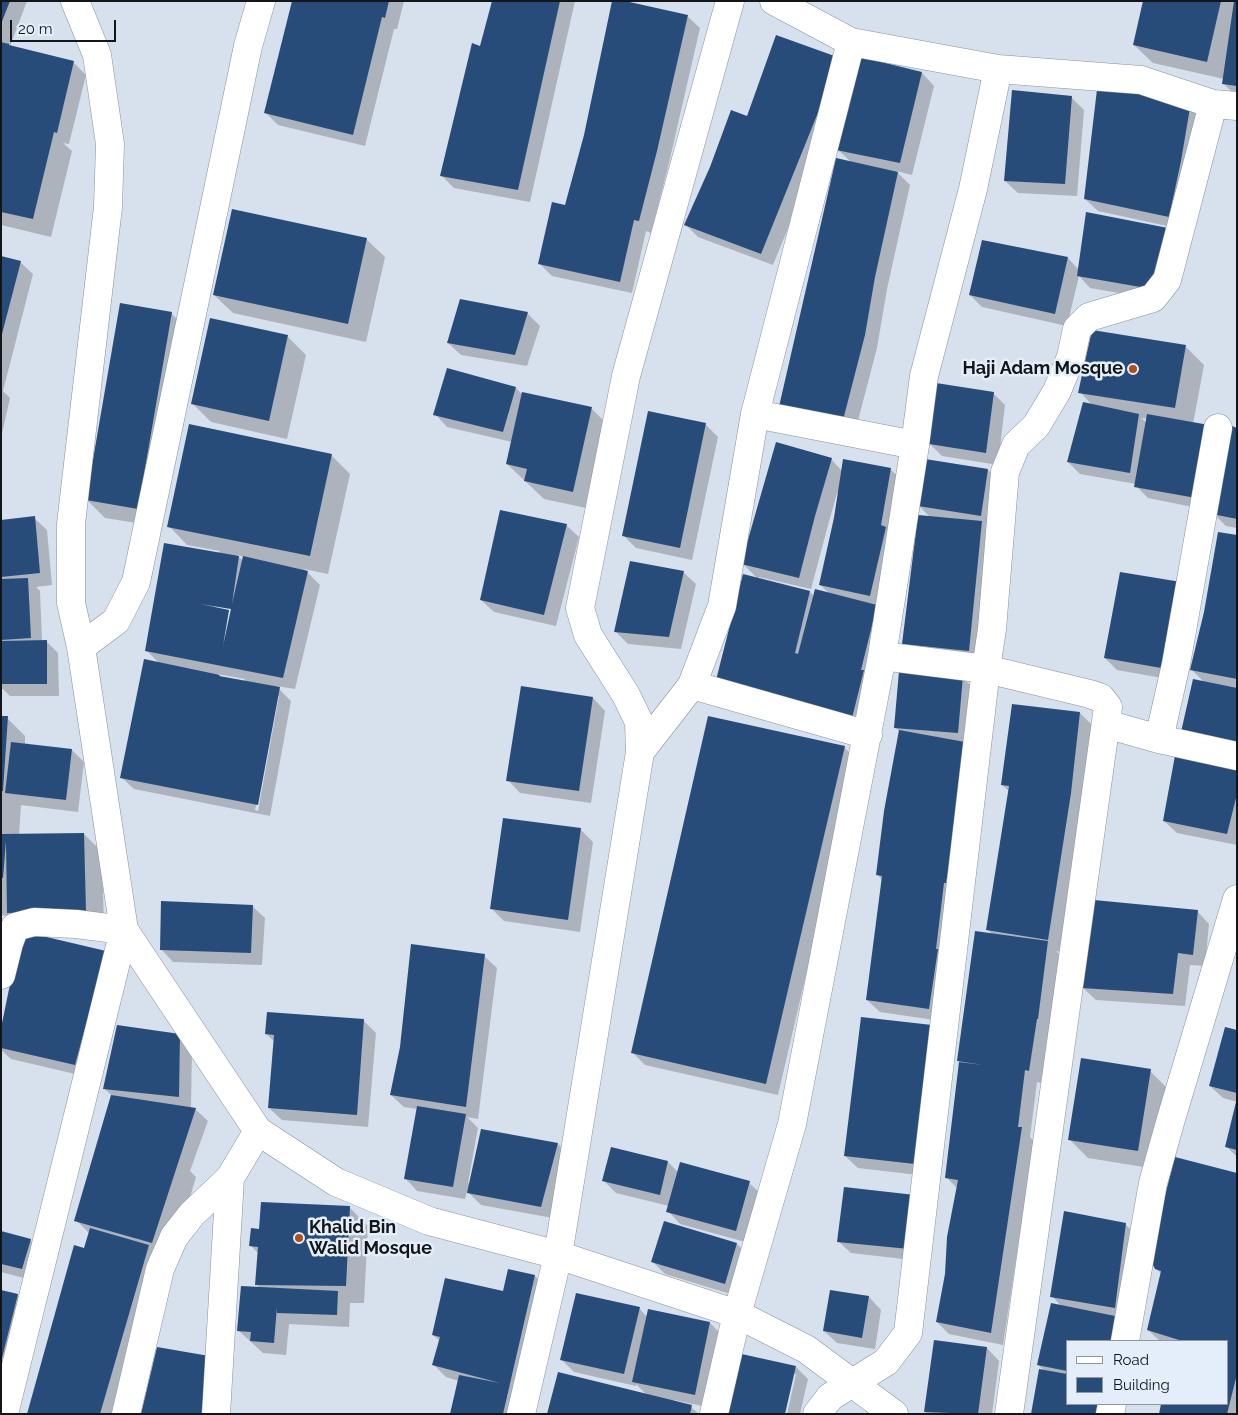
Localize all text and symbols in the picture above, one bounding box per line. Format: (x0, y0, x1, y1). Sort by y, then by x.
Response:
scale bar (12, 10, 119, 42)
text: 20 m (18, 20, 53, 38)
place label: Haji Adam Mosque (962, 358, 1123, 380)
marker: Haji Adam Mosque (1127, 363, 1139, 375)
place label: Khalid Bin Walid Mosque (309, 1217, 432, 1260)
marker: Khalid Bin Walid Mosque (293, 1232, 305, 1244)
legend (1066, 1340, 1228, 1405)
text: Road (1113, 1351, 1149, 1369)
text: Building (1113, 1376, 1170, 1394)

